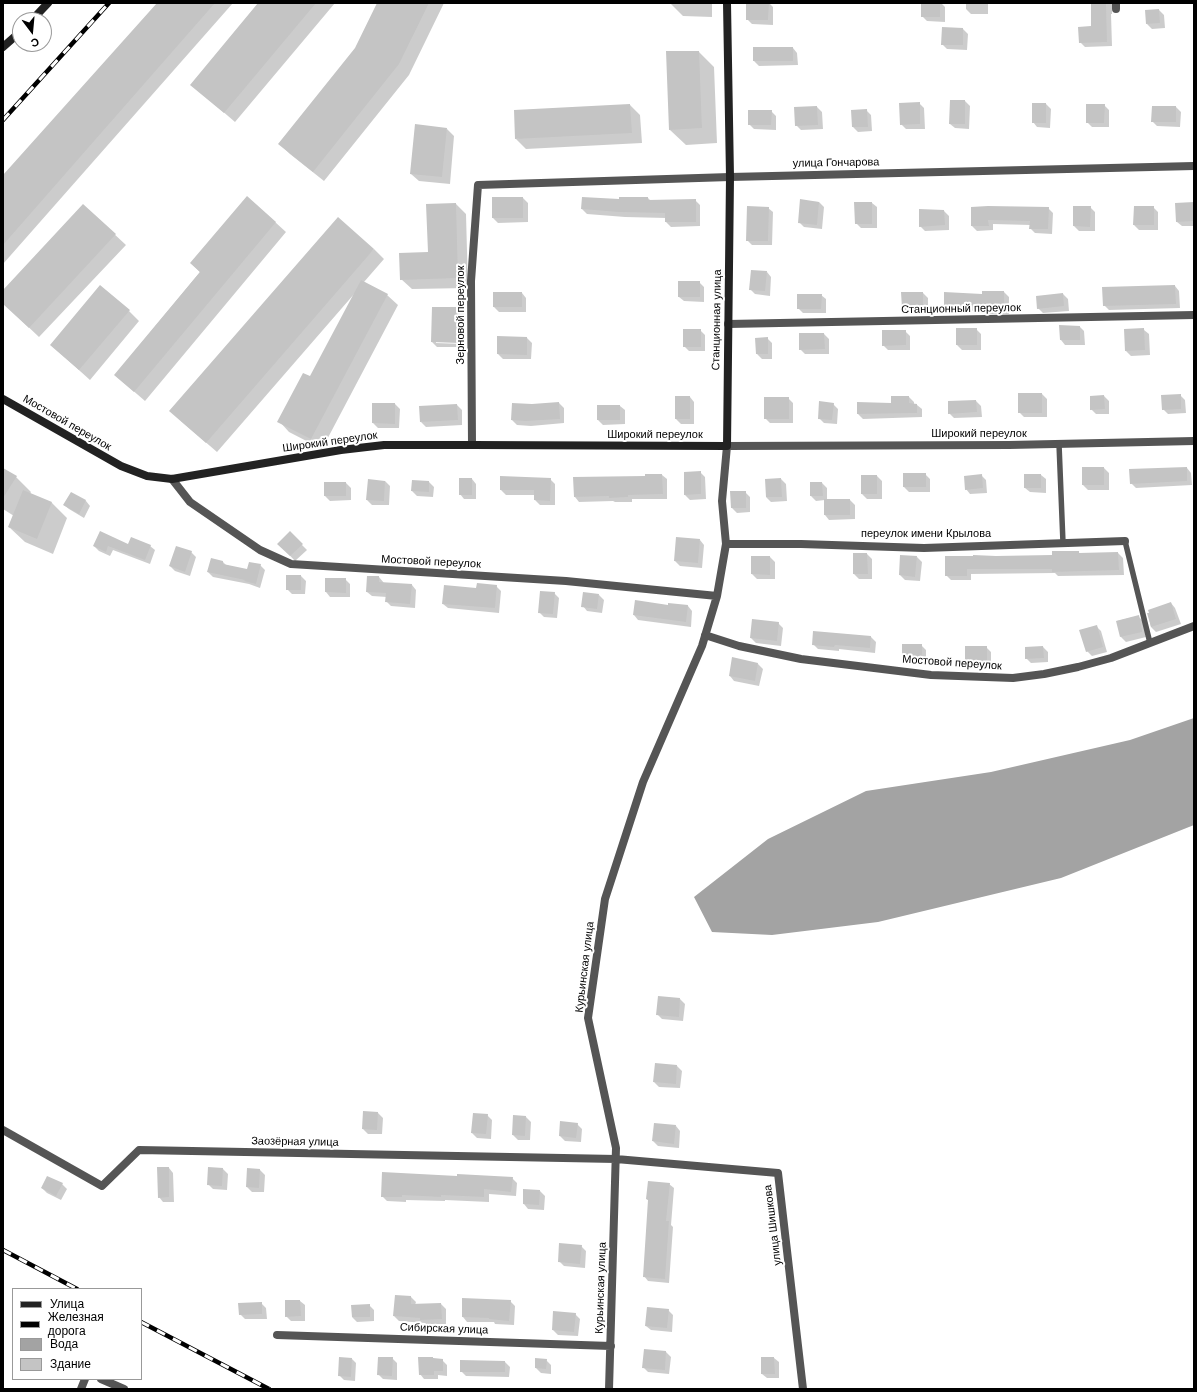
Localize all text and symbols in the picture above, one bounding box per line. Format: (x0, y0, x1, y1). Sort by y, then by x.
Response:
north arrow (12, 12, 52, 52)
text: С (30, 36, 41, 49)
street label: улица Гончарова (793, 156, 879, 170)
street label: Зерновой переулок (454, 265, 468, 365)
street label: Станционная улица (710, 269, 724, 371)
street label: Станционный переулок (901, 301, 1021, 317)
street label: Мостовой переулок (20, 392, 114, 454)
street label: Широкий переулок (931, 427, 1027, 441)
street label: Широкий переулок (607, 428, 703, 442)
street label: Широкий переулок (282, 429, 378, 455)
street label: переулок имени Крылова (861, 527, 991, 541)
street label: Мостовой переулок (381, 553, 481, 571)
street label: Мостовой переулок (902, 653, 1002, 673)
street label: Курьинская улица (573, 921, 597, 1013)
street label: Заозёрная улица (251, 1135, 339, 1149)
street label: улица Шишкова (761, 1184, 785, 1266)
street label: Курьинская улица (593, 1242, 609, 1334)
legend (12, 1288, 142, 1380)
text: Улица (50, 1297, 84, 1311)
text: Железная дорога (48, 1310, 104, 1338)
street label: Сибирская улица (400, 1321, 488, 1337)
text: Вода (50, 1337, 78, 1351)
text: Здание (50, 1357, 91, 1371)

